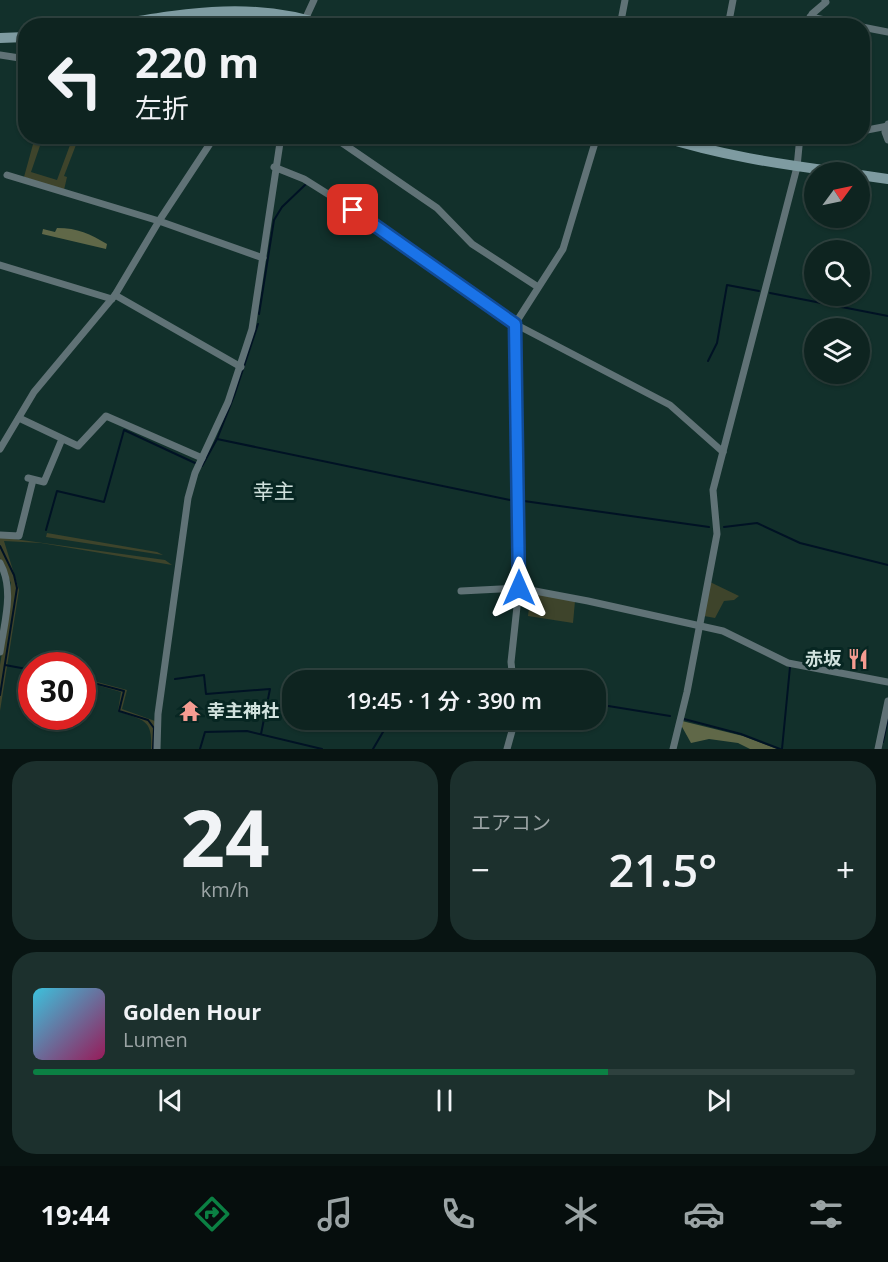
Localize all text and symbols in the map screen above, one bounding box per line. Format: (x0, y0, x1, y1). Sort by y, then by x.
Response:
text: 220 m (135, 33, 259, 90)
icon: left (36, 42, 114, 120)
text: 左折 (135, 89, 189, 126)
north arrow (804, 162, 870, 228)
map controls (804, 162, 870, 384)
pin (327, 184, 378, 235)
icon: arrive (336, 193, 369, 226)
button: search (804, 240, 870, 306)
button: layers (804, 318, 870, 384)
district label: 幸主 (253, 477, 295, 505)
position arrow (487, 556, 551, 620)
place label: 赤坂 (805, 646, 842, 670)
restaurant icon: 赤坂 (846, 647, 870, 671)
speed limit sign: 30 (18, 652, 96, 730)
text: 19:45 · 1 分 · 390 m (346, 685, 542, 715)
place label: 幸主神社 (207, 698, 279, 722)
temple icon: 幸主神社 (178, 699, 202, 723)
text: 24 (180, 784, 270, 890)
text: エアコン (471, 809, 551, 836)
text: 21.5° (609, 839, 717, 900)
text: − (471, 847, 490, 892)
text: + (836, 847, 855, 892)
text: km/h (201, 876, 249, 903)
text: Golden Hour (123, 996, 261, 1026)
text: Lumen (123, 1026, 188, 1053)
icon: previous (154, 1084, 187, 1117)
icon: pause (428, 1084, 461, 1117)
icon: next (702, 1084, 735, 1117)
icon: directions (191, 1193, 233, 1235)
icon: music (314, 1193, 356, 1235)
icon: phone (437, 1193, 479, 1235)
icon: climate (560, 1193, 602, 1235)
icon: car (683, 1193, 725, 1235)
icon: filters (805, 1193, 847, 1235)
text: 19:44 (40, 1196, 110, 1233)

